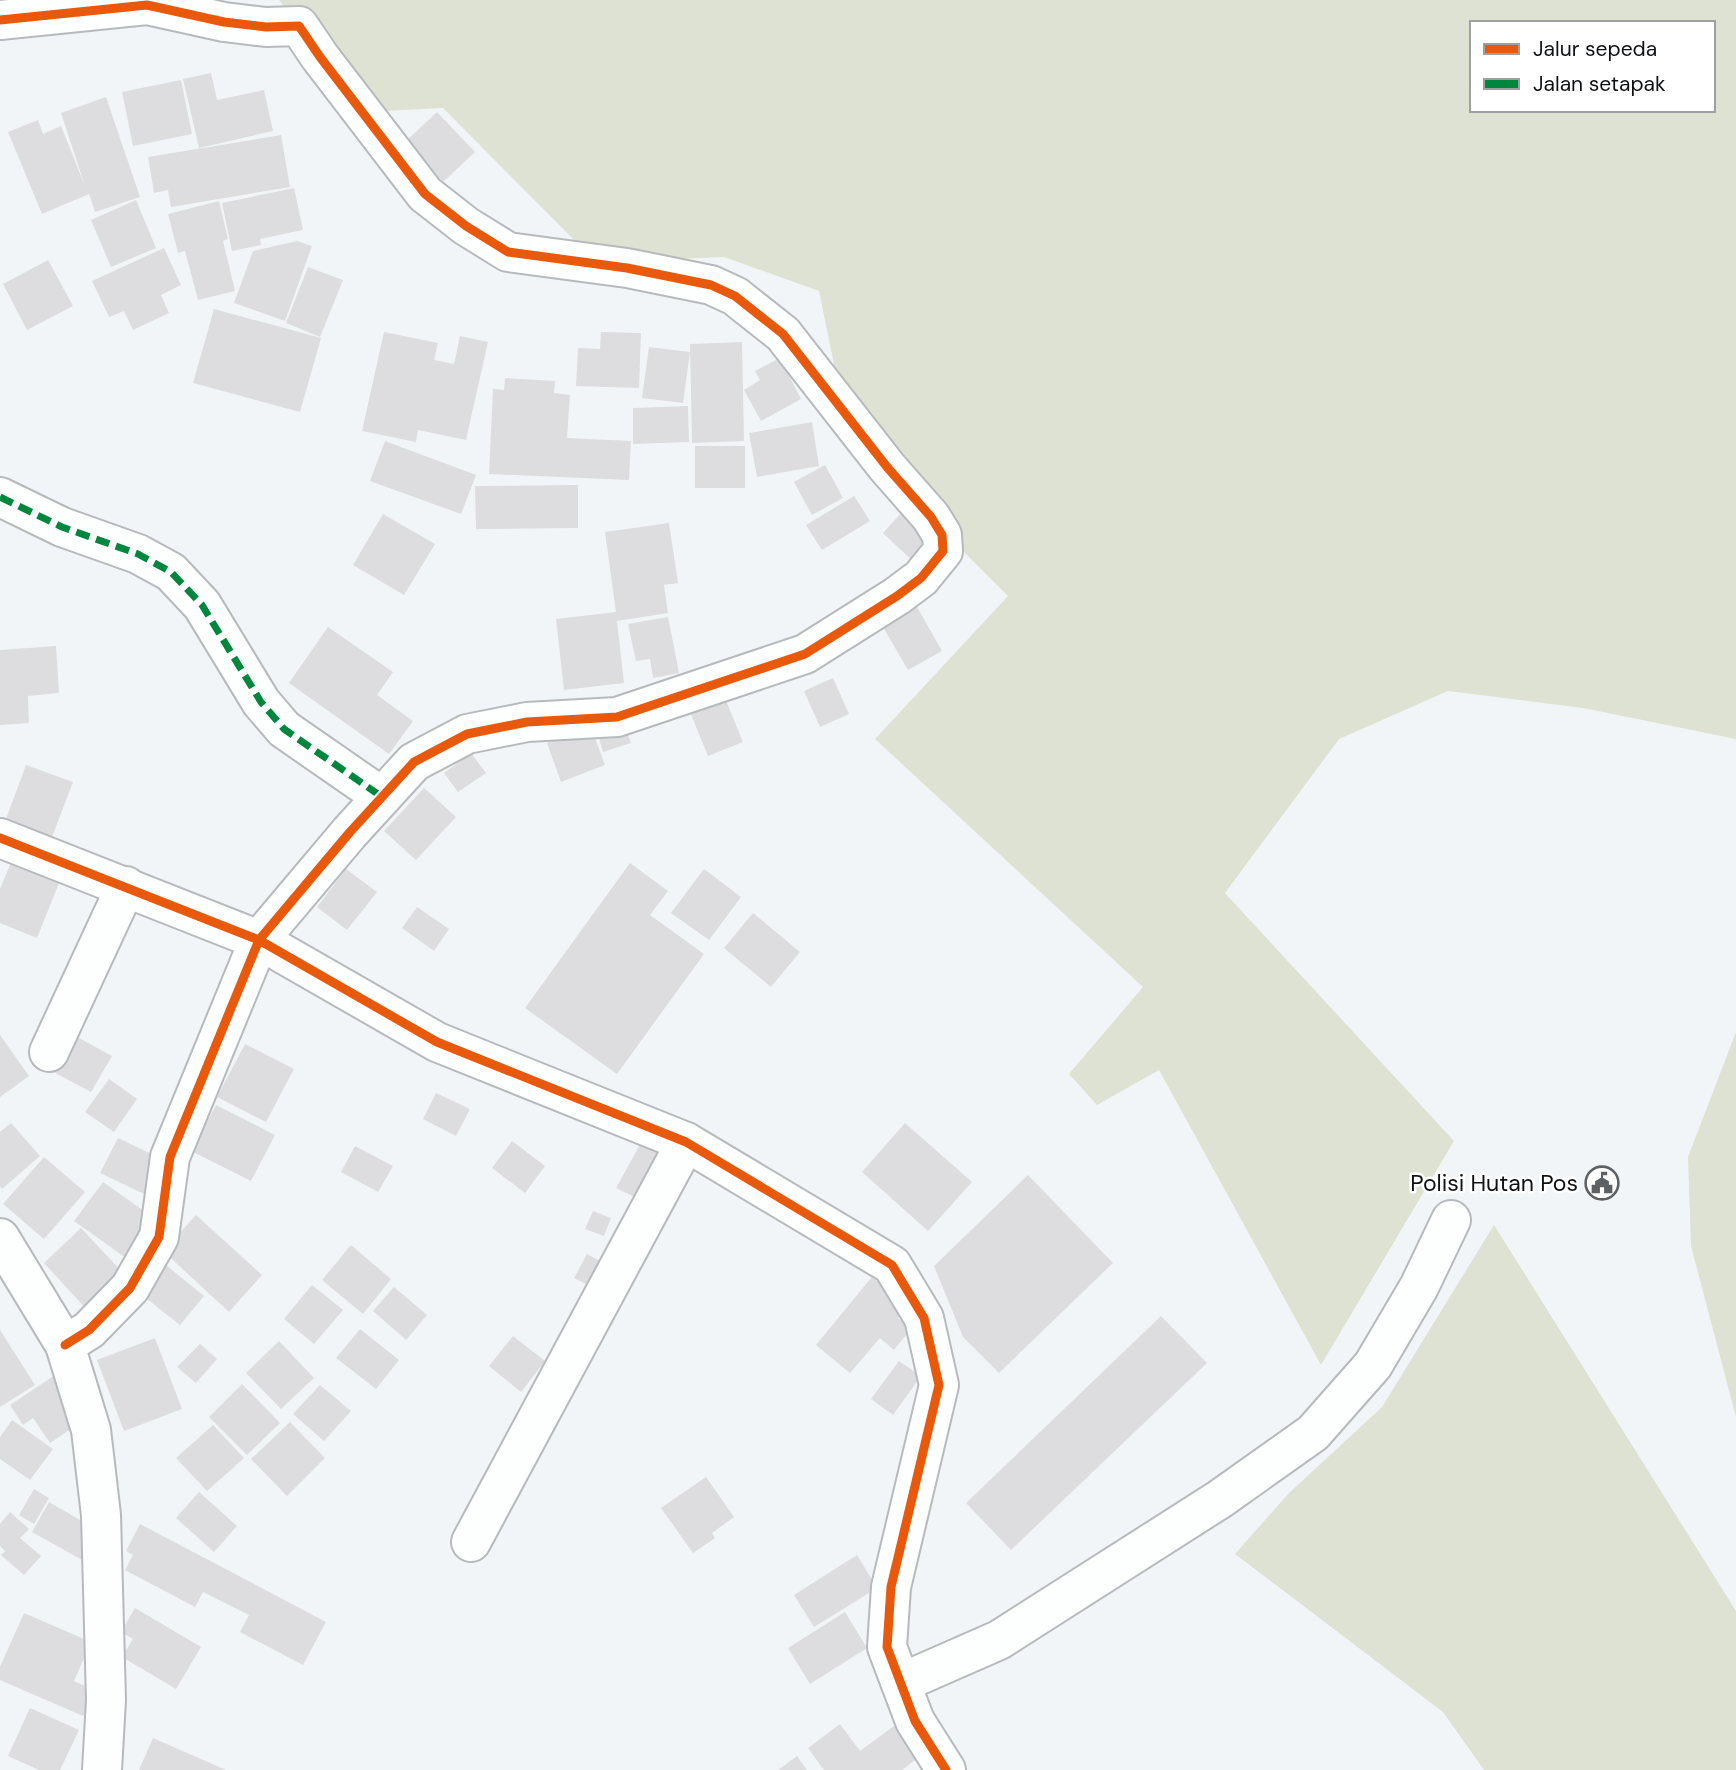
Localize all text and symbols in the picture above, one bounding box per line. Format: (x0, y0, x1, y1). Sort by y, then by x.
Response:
legend (1470, 21, 1715, 112)
text: Jalur sepeda (1533, 35, 1657, 63)
text: Jalan setapak (1533, 70, 1666, 98)
public building icon: Polisi Hutan Pos (1583, 1164, 1621, 1202)
place label: Polisi Hutan Pos (1410, 1168, 1578, 1198)

